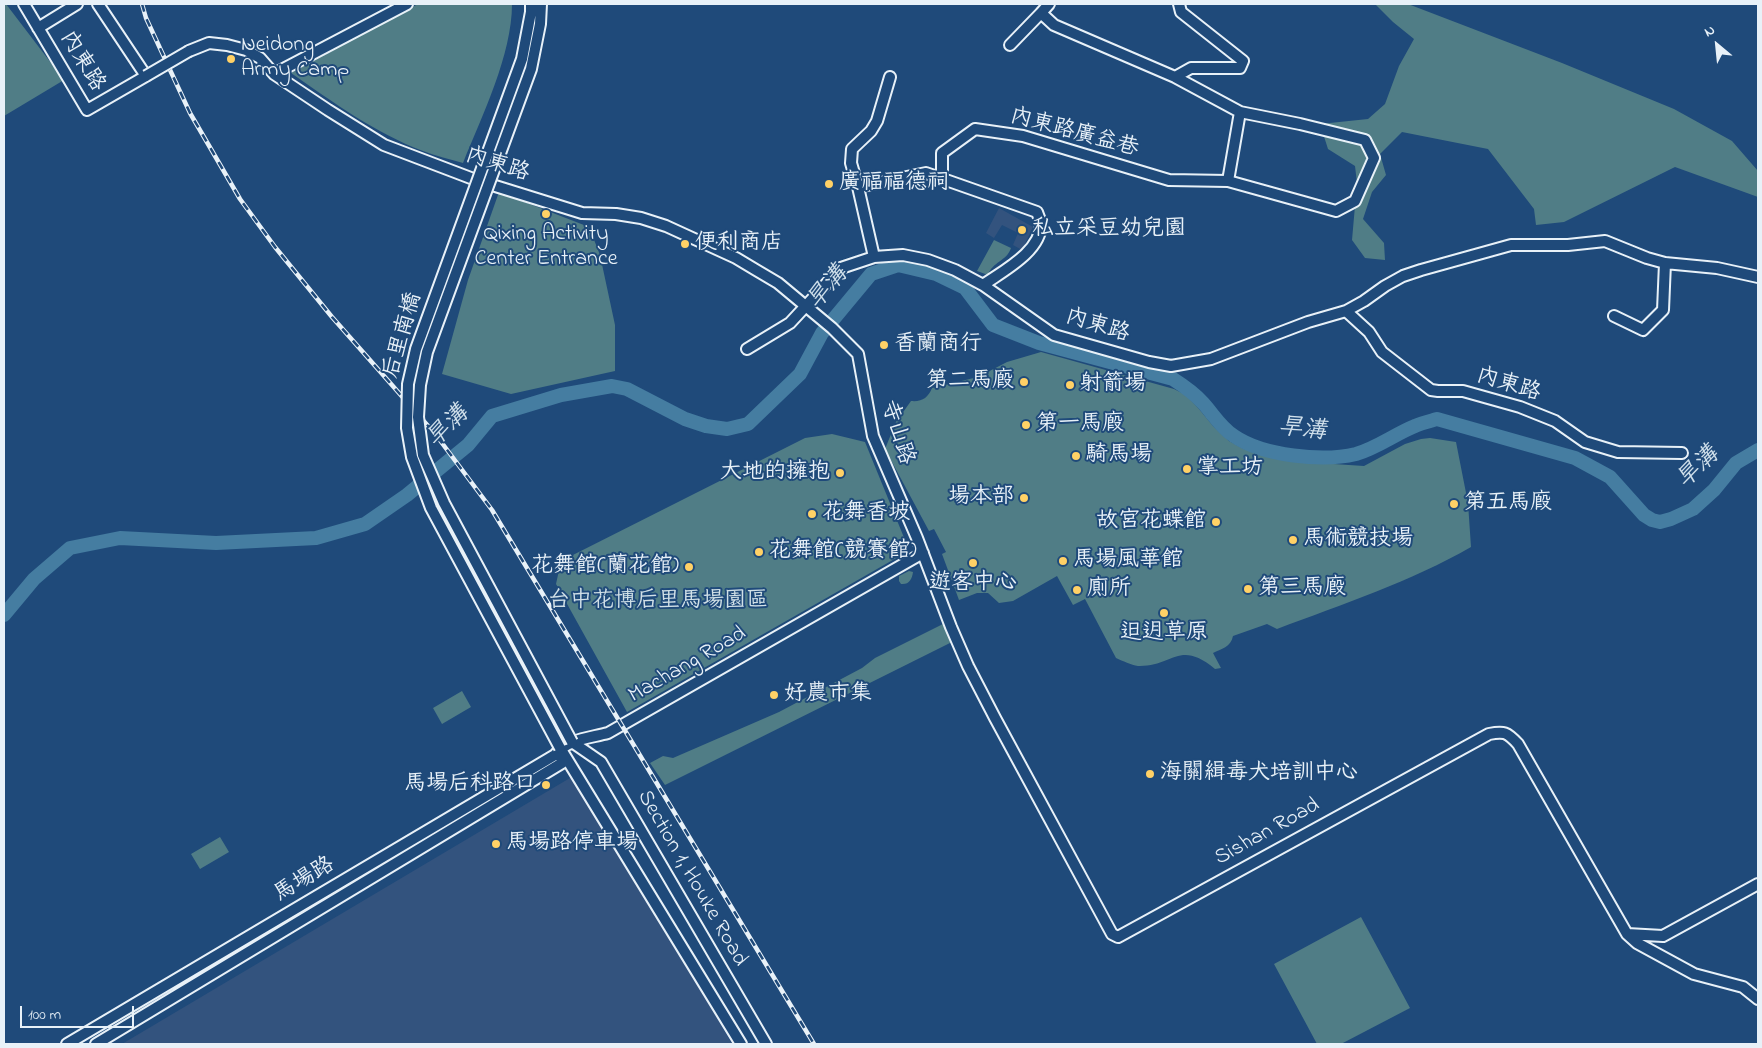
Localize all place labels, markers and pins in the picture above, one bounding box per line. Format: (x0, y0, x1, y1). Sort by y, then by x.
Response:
place label: Neidong Army Camp (241, 33, 349, 84)
marker: Neidong Army Camp (225, 53, 237, 65)
place label: 廣福福德祠 (839, 171, 949, 197)
marker: 廣福福德祠 (823, 178, 835, 190)
marker: Qixing Activity Center Entrance (540, 208, 552, 220)
place label: 私立采豆幼兒園 (1032, 217, 1186, 243)
place label: Qixing Activity Center Entrance (474, 222, 618, 274)
marker: 私立采豆幼兒園 (1016, 224, 1028, 236)
place label: 便利商店 (695, 231, 783, 257)
marker: 便利商店 (679, 238, 691, 250)
place label: 香蘭商行 (894, 332, 982, 358)
marker: 香蘭商行 (878, 339, 890, 351)
place label: 第二馬廄 (926, 369, 1014, 395)
place label: 射箭場 (1080, 372, 1146, 398)
marker: 第二馬廄 (1018, 376, 1030, 388)
marker: 射箭場 (1064, 379, 1076, 391)
place label: 第一馬廄 (1036, 412, 1124, 438)
marker: 第一馬廄 (1020, 419, 1032, 431)
place label: 騎馬場 (1086, 443, 1152, 469)
marker: 騎馬場 (1070, 450, 1082, 462)
place label: 掌工坊 (1197, 456, 1263, 482)
place label: 大地的擁抱 (720, 460, 830, 486)
marker: 掌工坊 (1181, 463, 1193, 475)
marker: 大地的擁抱 (834, 467, 846, 479)
place label: 場本部 (948, 485, 1014, 511)
place label: 第五馬廄 (1464, 491, 1552, 517)
marker: 場本部 (1018, 492, 1030, 504)
marker: 第五馬廄 (1448, 498, 1460, 510)
place label: 花舞香坡 (822, 501, 910, 527)
marker: 花舞香坡 (806, 508, 818, 520)
place label: 故宮花蝶館 (1096, 509, 1206, 535)
marker: 故宮花蝶館 (1210, 516, 1222, 528)
place label: 馬術競技場 (1303, 527, 1413, 553)
marker: 馬術競技場 (1287, 534, 1299, 546)
place label: 花舞館(競賽館) (769, 539, 917, 565)
marker: 花舞館(競賽館) (753, 546, 765, 558)
place label: 馬場風華館 (1073, 548, 1183, 574)
place label: 花舞館(蘭花館) (531, 554, 679, 580)
marker: 馬場風華館 (1057, 555, 1069, 567)
marker: 遊客中心 (967, 557, 979, 569)
marker: 花舞館(蘭花館) (683, 561, 695, 573)
place label: 遊客中心 (929, 571, 1017, 597)
place label: 第三馬廄 (1258, 576, 1346, 602)
place label: 廁所 (1087, 577, 1131, 603)
marker: 第三馬廄 (1242, 583, 1254, 595)
marker: 廁所 (1071, 584, 1083, 596)
marker: 𨑨迌草原 (1158, 607, 1170, 619)
place label: 𨑨迌草原 (1120, 621, 1208, 647)
place label: 好農市集 (784, 682, 872, 708)
marker: 好農市集 (768, 689, 780, 701)
place label: 海關緝毒犬培訓中心 (1160, 761, 1358, 787)
marker: 海關緝毒犬培訓中心 (1144, 768, 1156, 780)
place label: 馬場后科路口 (404, 772, 536, 798)
marker: 馬場后科路口 (540, 779, 552, 791)
place label: 馬場路停車場 (506, 831, 638, 857)
marker: 馬場路停車場 (490, 838, 502, 850)

